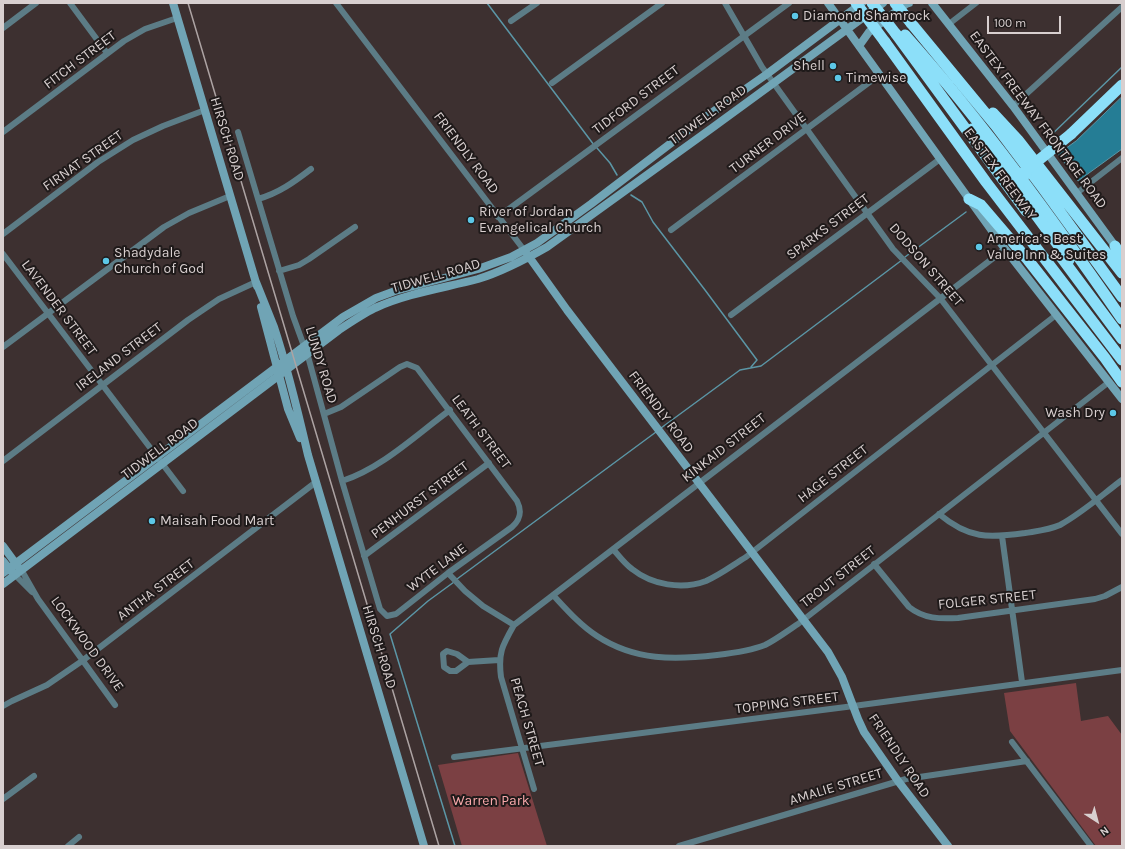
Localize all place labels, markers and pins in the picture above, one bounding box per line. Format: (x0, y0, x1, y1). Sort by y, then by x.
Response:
place label: Diamond Shamrock (803, 8, 930, 24)
marker: Diamond Shamrock (790, 11, 800, 21)
place label: Shell (793, 58, 825, 74)
marker: Shell (828, 61, 838, 71)
place label: Timewise (846, 70, 906, 86)
marker: Timewise (833, 73, 843, 83)
place label: River of Jordan Evangelical Church (479, 204, 602, 236)
marker: River of Jordan Evangelical Church (466, 215, 476, 225)
place label: America’s Best Value Inn & Suites (987, 231, 1106, 264)
marker: America’s Best Value Inn & Suites (974, 242, 984, 252)
place label: Shadydale Church of God (114, 245, 204, 278)
marker: Shadydale Church of God (101, 256, 111, 266)
place label: Wash Dry (1045, 405, 1105, 421)
marker: Wash Dry (1108, 408, 1118, 418)
place label: Maisah Food Mart (160, 513, 274, 529)
marker: Maisah Food Mart (147, 516, 157, 526)

